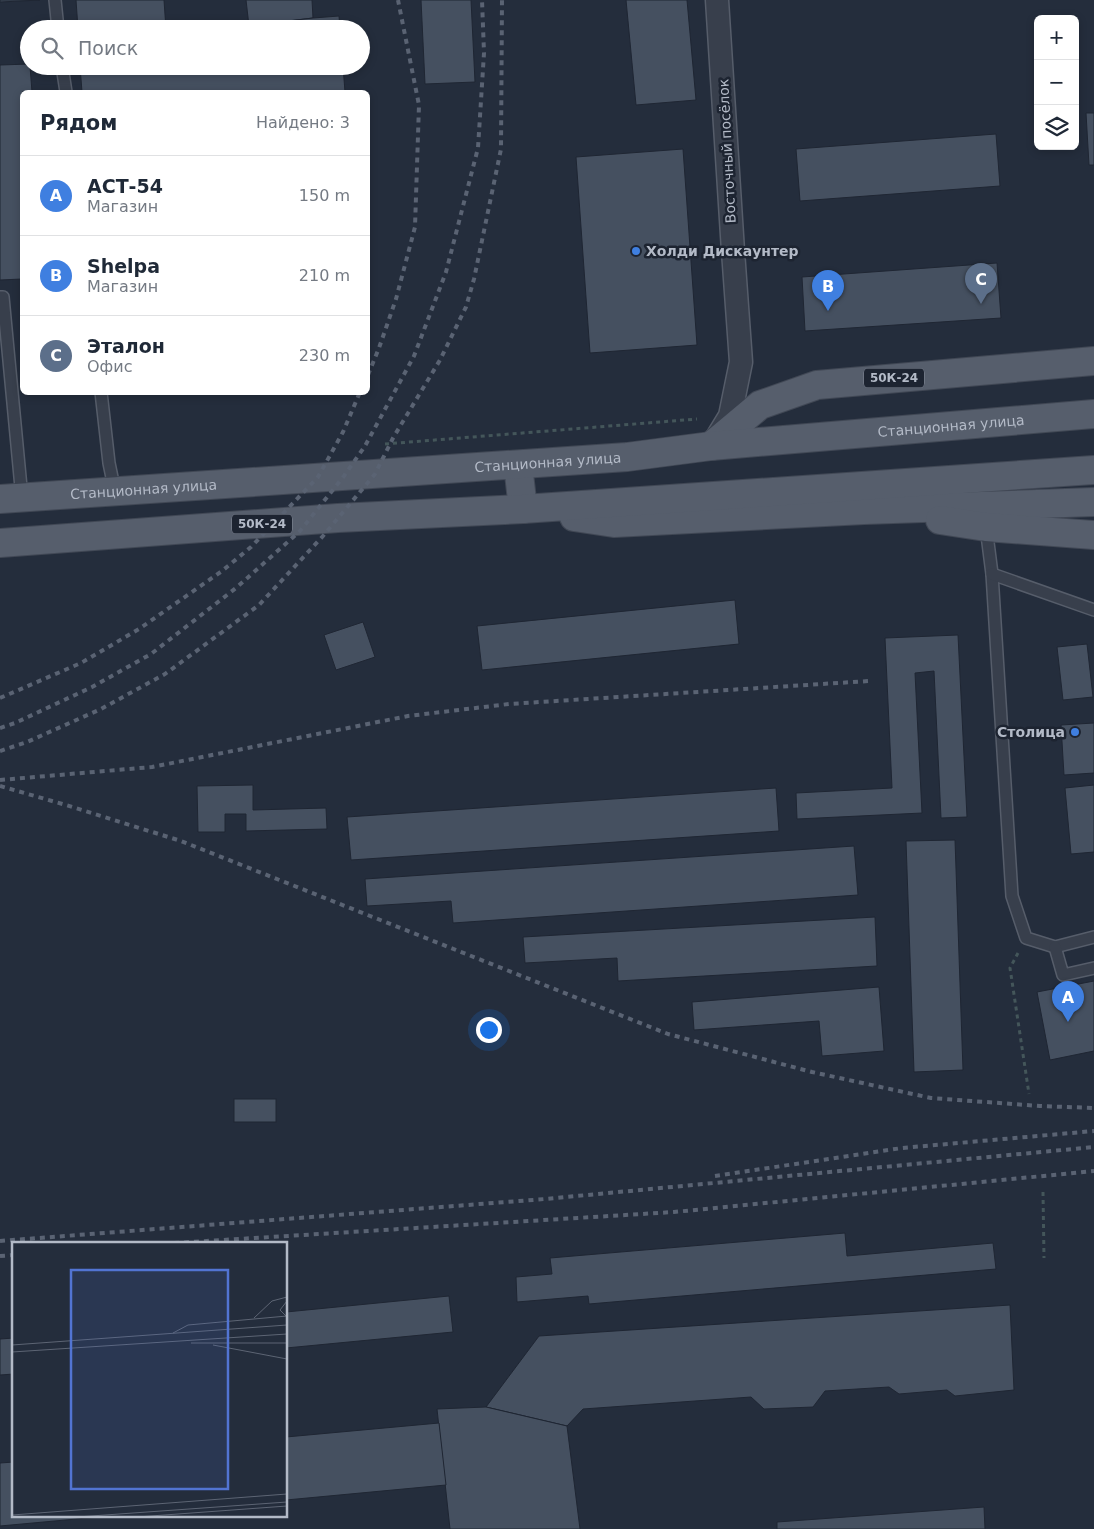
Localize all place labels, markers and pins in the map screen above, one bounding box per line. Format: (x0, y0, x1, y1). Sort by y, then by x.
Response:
place label: Холди Дискаунтер (646, 243, 799, 259)
marker: Холди Дискаунтер (630, 245, 642, 257)
pin: C (965, 263, 997, 304)
pin: B (812, 270, 844, 311)
place label: Столица (997, 724, 1065, 740)
marker: Столица (1069, 726, 1081, 738)
pin: A (1052, 981, 1084, 1022)

